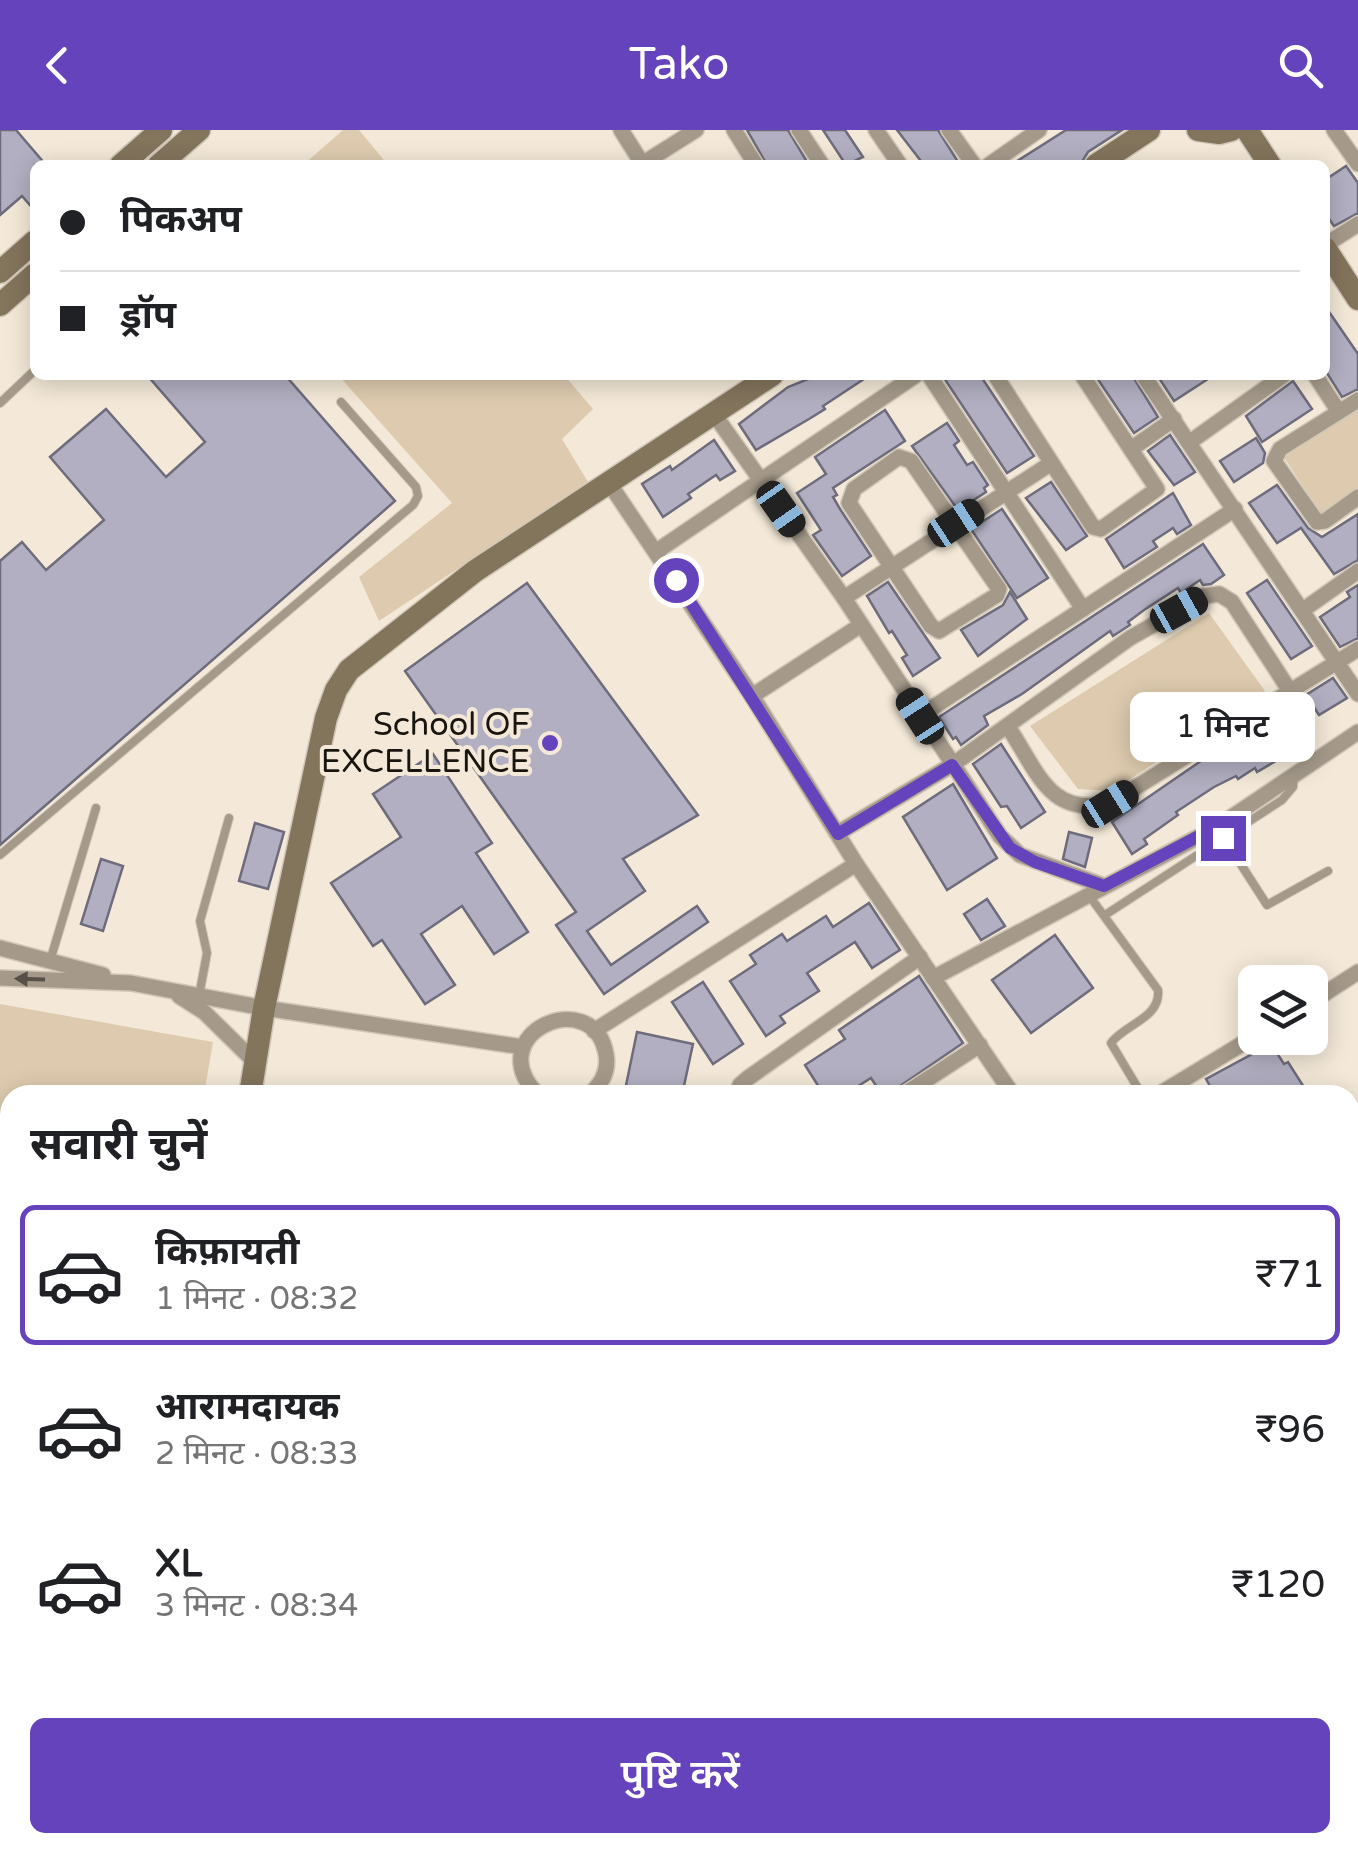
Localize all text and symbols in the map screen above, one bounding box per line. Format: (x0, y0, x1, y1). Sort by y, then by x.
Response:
icon: back (30, 38, 85, 93)
text: Tako (629, 38, 729, 92)
icon: search (1273, 38, 1328, 93)
text: पिकअप (120, 197, 242, 243)
text: ड्रॉप (120, 293, 176, 339)
car (752, 476, 810, 542)
car (923, 494, 989, 552)
route start (654, 558, 699, 603)
car (1145, 582, 1213, 638)
car (891, 683, 949, 749)
callout: 1 मिनट (1130, 693, 1316, 763)
place label: School OF EXCELLENCE (321, 706, 530, 781)
text: 1 मिनट (1176, 708, 1269, 746)
marker: School OF EXCELLENCE (539, 732, 561, 754)
car (1077, 775, 1143, 833)
route end (1201, 816, 1246, 861)
map controls (1238, 965, 1328, 1055)
button: layers (1238, 965, 1328, 1055)
one-way arrow (14, 971, 46, 987)
text: सवारी चुनें (30, 1118, 207, 1172)
text: किफ़ायती (155, 1229, 299, 1275)
icon: car (35, 1230, 125, 1320)
text: ₹71 (1255, 1252, 1325, 1298)
text: 1 मिनट · 08:32 (155, 1280, 358, 1318)
text: आरामदायक (155, 1384, 339, 1430)
icon: car (35, 1385, 125, 1475)
text: ₹96 (1255, 1407, 1325, 1453)
text: 2 मिनट · 08:33 (155, 1435, 358, 1473)
icon: car (35, 1540, 125, 1630)
text: XL (155, 1541, 202, 1587)
text: ₹120 (1231, 1562, 1325, 1608)
text: 3 मिनट · 08:34 (155, 1587, 358, 1625)
button: पुष्टि करें (30, 1718, 1330, 1833)

